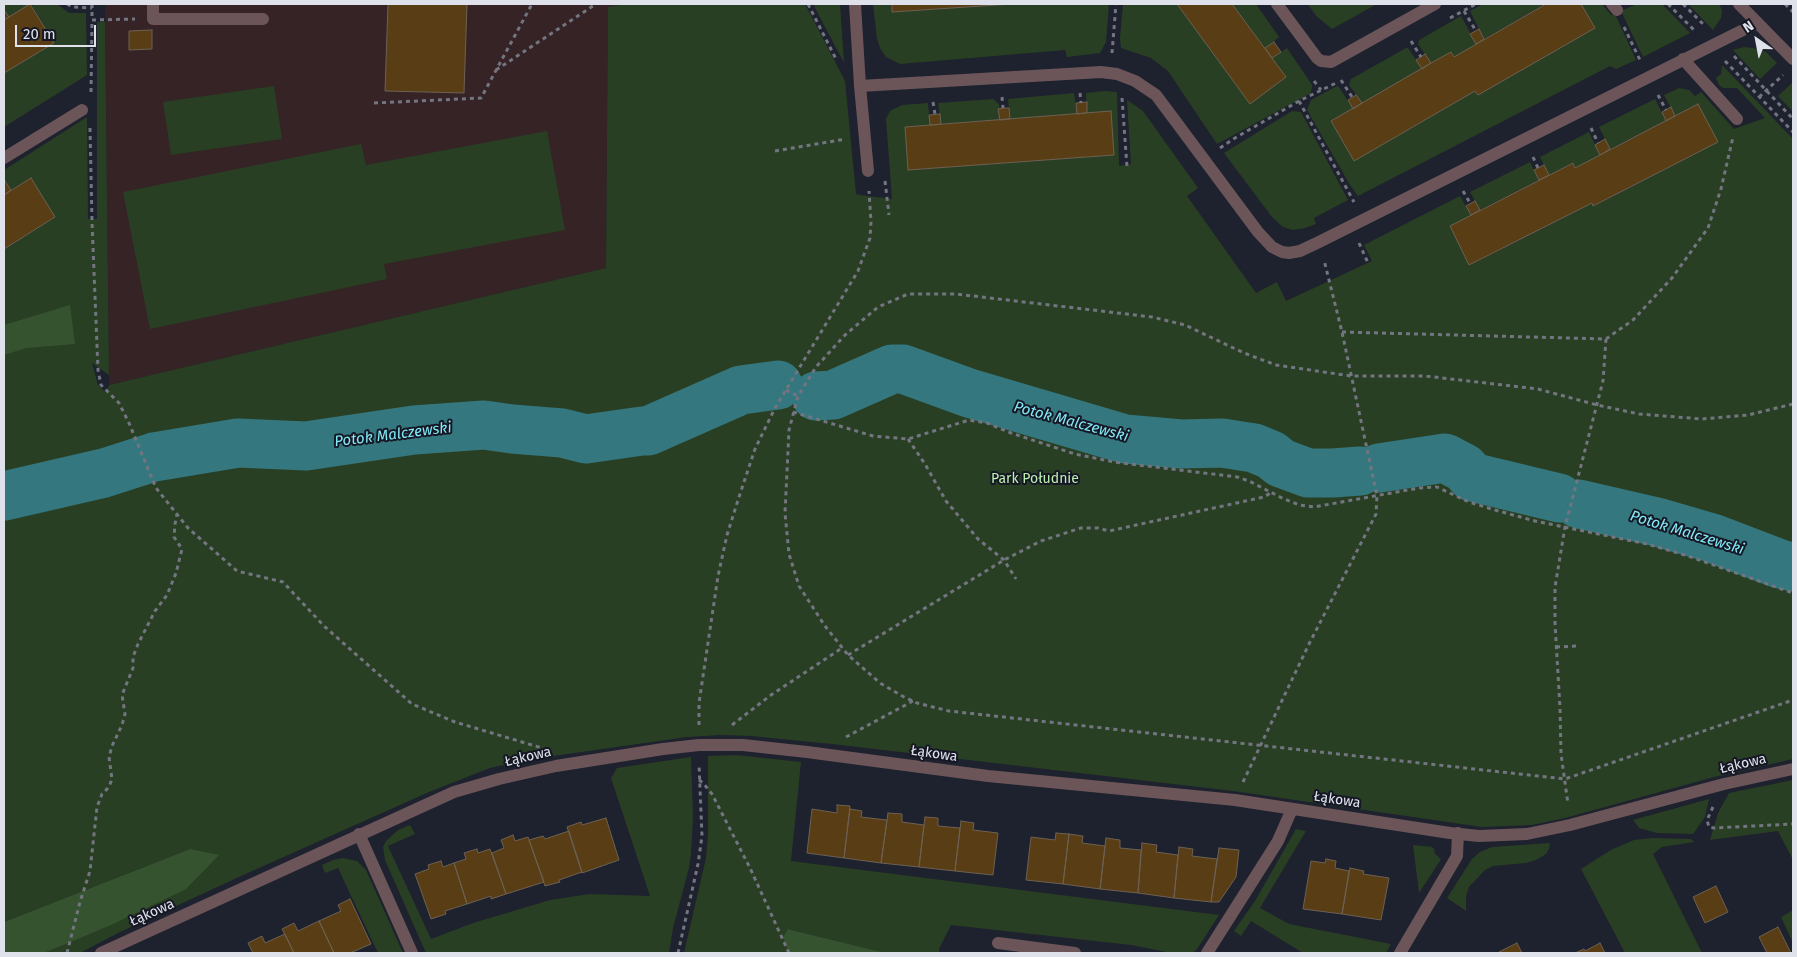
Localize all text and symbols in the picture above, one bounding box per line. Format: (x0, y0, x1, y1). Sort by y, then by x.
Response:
scale bar (18, 15, 99, 47)
north arrow (1732, 15, 1782, 65)
text: N (1740, 17, 1757, 37)
text: 20 m (23, 25, 56, 43)
water label: Potok Malczewski (1012, 398, 1130, 446)
water label: Potok Malczewski (333, 419, 453, 451)
park label: Park Południe (991, 471, 1079, 487)
water label: Potok Malczewski (1628, 507, 1746, 559)
street label: Łąkowa (909, 742, 959, 766)
street label: Łąkowa (503, 743, 553, 771)
street label: Łąkowa (1718, 750, 1768, 778)
street label: Łąkowa (1312, 788, 1362, 812)
street label: Łąkowa (127, 896, 177, 930)

